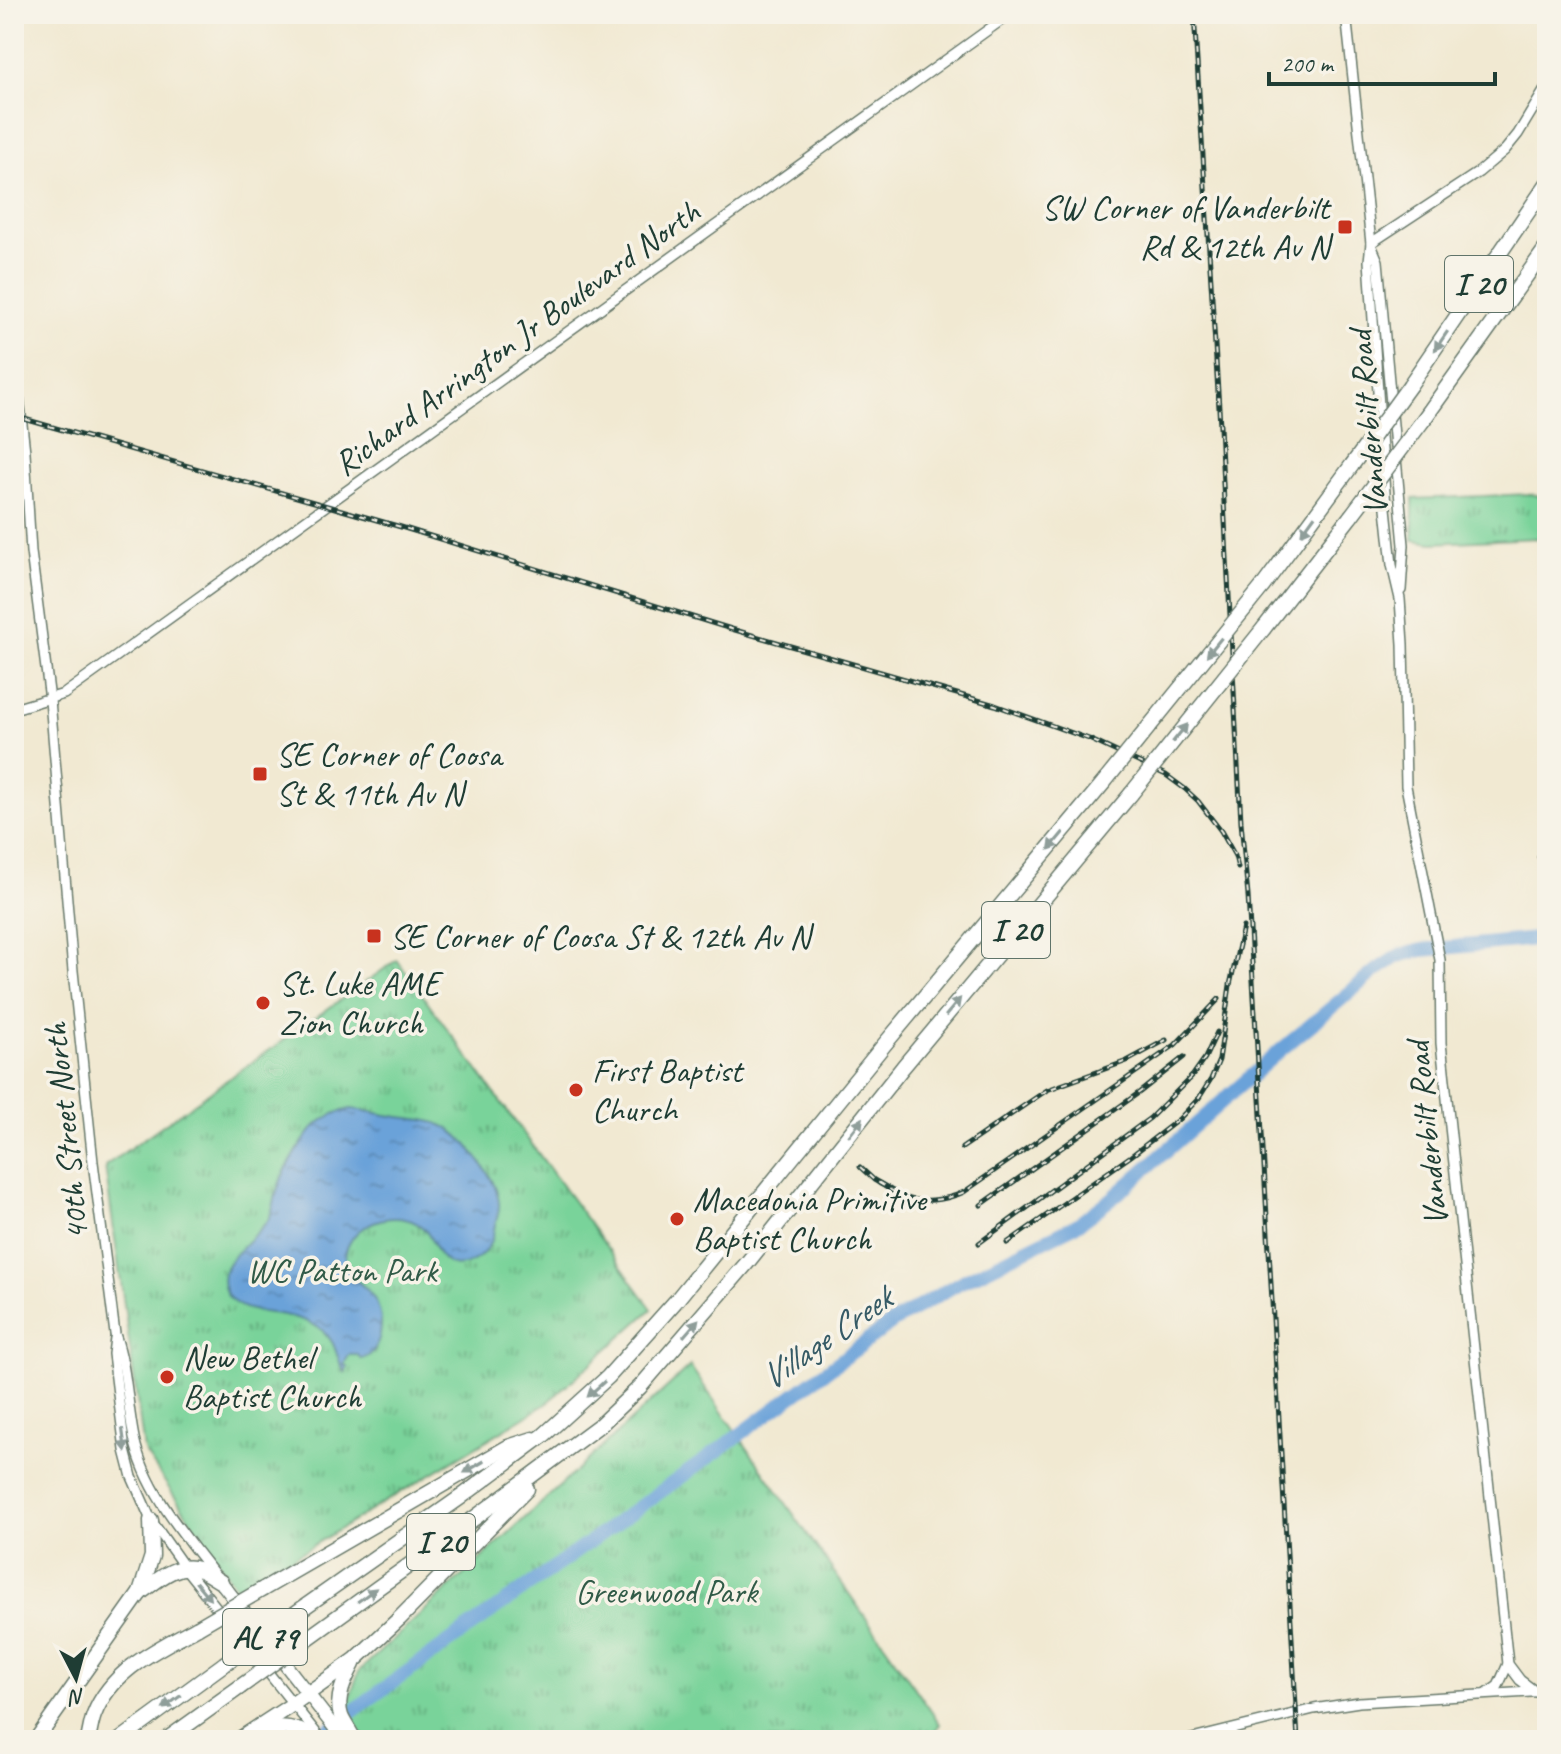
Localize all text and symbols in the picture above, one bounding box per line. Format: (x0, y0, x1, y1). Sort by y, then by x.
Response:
scale bar (1269, 36, 1495, 86)
text: 200 m (1281, 49, 1335, 79)
place label: SW Corner of Vanderbilt Rd & 12th Av N (1042, 186, 1335, 268)
street label: Richard Arrington Jr Boulevard North (325, 190, 708, 485)
marker: SW Corner of Vanderbilt Rd & 12th Av N (1336, 218, 1354, 236)
road number: I 20 (1445, 256, 1513, 312)
street label: Vanderbilt Road (1338, 324, 1397, 517)
one-way arrow (1434, 330, 1448, 352)
one-way arrow (1300, 515, 1316, 536)
one-way arrow (1207, 637, 1223, 657)
one-way arrow (1171, 723, 1188, 743)
place label: SE Corner of Coosa St & 11th Av N (276, 733, 505, 815)
marker: SE Corner of Coosa St & 11th Av N (251, 765, 269, 783)
one-way arrow (1047, 831, 1064, 852)
road number: I 20 (982, 902, 1050, 958)
place label: SE Corner of Coosa St & 12th Av N (390, 915, 815, 958)
marker: SE Corner of Coosa St & 12th Av N (365, 927, 383, 945)
place label: St. Luke AME Zion Church (279, 962, 444, 1044)
marker: St. Luke AME Zion Church (254, 994, 272, 1012)
one-way arrow (944, 998, 961, 1018)
street label: 40th Street North (33, 1020, 98, 1243)
street label: Vanderbilt Road (1395, 1035, 1458, 1228)
place label: First Baptist Church (592, 1049, 746, 1131)
marker: First Baptist Church (567, 1081, 585, 1099)
one-way arrow (847, 1117, 864, 1137)
place label: Macedonia Primitive Baptist Church (693, 1178, 928, 1260)
marker: Macedonia Primitive Baptist Church (668, 1210, 686, 1228)
park label: WC Patton Park (247, 1249, 440, 1292)
water label: Village Creek (751, 1272, 905, 1400)
one-way arrow (682, 1318, 699, 1338)
place label: New Bethel Baptist Church (183, 1336, 362, 1418)
marker: New Bethel Baptist Church (158, 1368, 176, 1386)
one-way arrow (587, 1379, 606, 1397)
one-way arrow (118, 1427, 131, 1452)
one-way arrow (463, 1460, 485, 1474)
road number: I 20 (407, 1514, 475, 1570)
park label: Greenwood Park (575, 1570, 759, 1613)
one-way arrow (194, 1581, 211, 1601)
one-way arrow (357, 1588, 378, 1603)
road number: AL 79 (223, 1609, 307, 1665)
north arrow (36, 1638, 116, 1718)
text: N (66, 1682, 86, 1712)
one-way arrow (161, 1694, 182, 1709)

